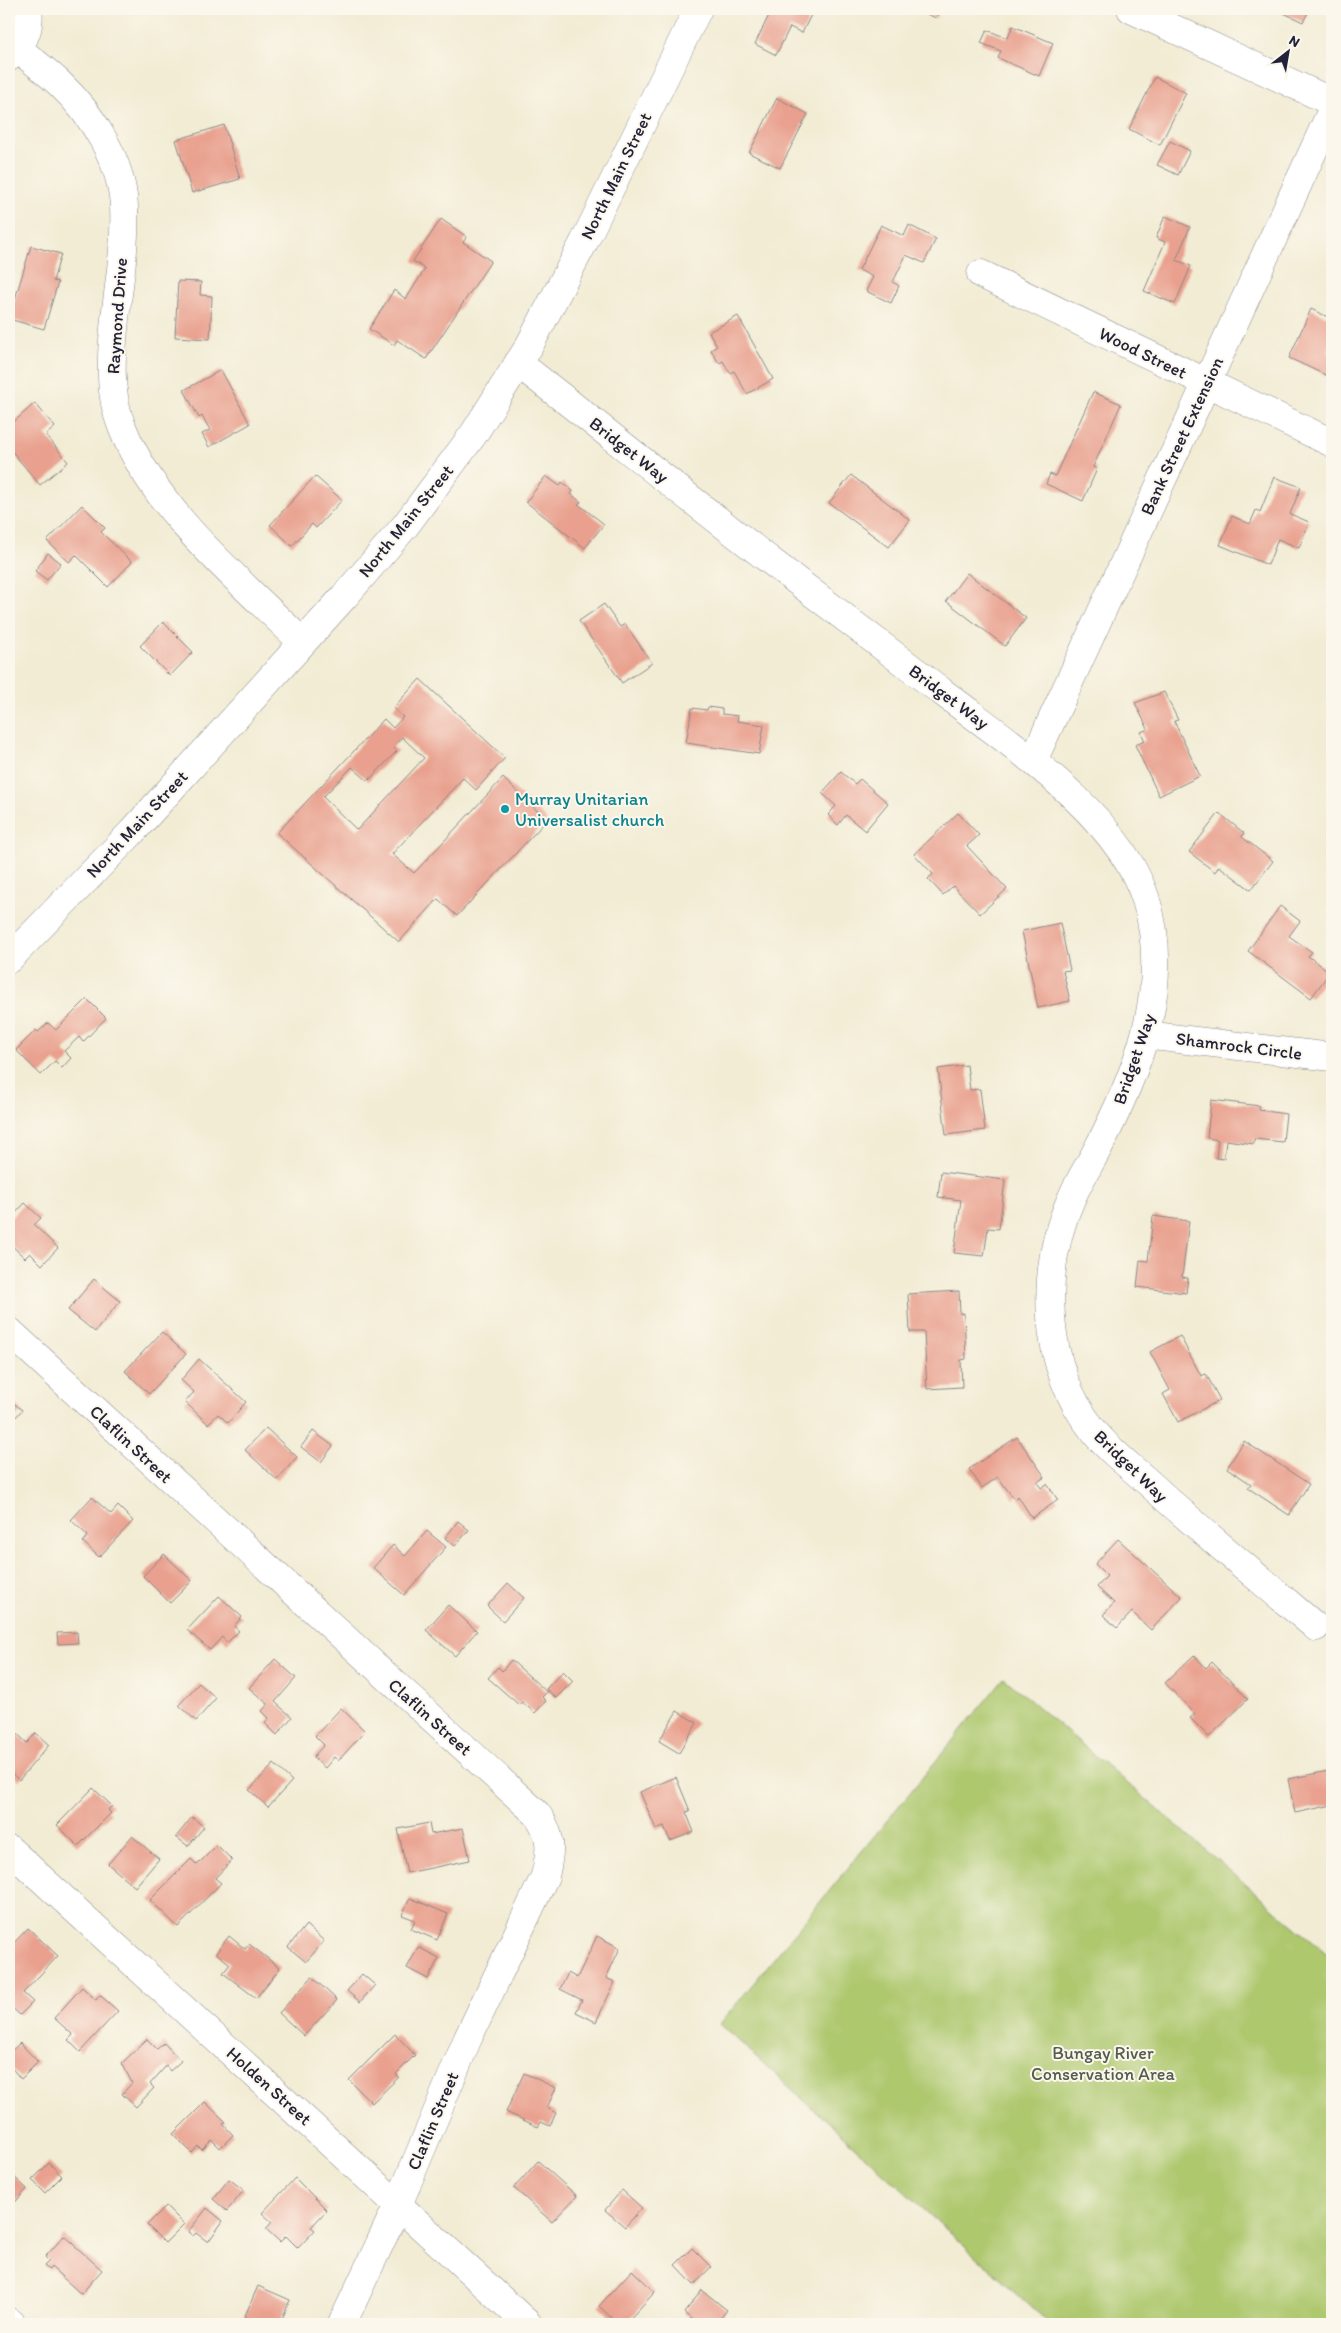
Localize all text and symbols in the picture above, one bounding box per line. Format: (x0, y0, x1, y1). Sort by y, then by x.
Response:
north arrow (1264, 28, 1314, 78)
text: N (1286, 32, 1303, 51)
street label: North Main Street (576, 109, 656, 243)
street label: Raymond Drive (102, 257, 132, 375)
street label: Wood Street (1095, 322, 1191, 384)
street label: Bank Street Extension (1136, 353, 1228, 519)
street label: Bridget Way (585, 412, 674, 488)
street label: North Main Street (354, 460, 458, 582)
street label: Bridget Way (905, 660, 994, 735)
street label: North Main Street (82, 766, 193, 882)
place label: Murray Unitarian Universalist church (515, 788, 665, 831)
marker: Murray Unitarian Universalist church (499, 803, 511, 815)
street label: Bridget Way (1108, 1010, 1160, 1107)
street label: Shamrock Circle (1175, 1027, 1303, 1065)
street label: Claflin Street (85, 1400, 177, 1488)
street label: Bridget Way (1089, 1425, 1173, 1507)
street label: Claflin Street (384, 1674, 476, 1760)
street label: Holden Street (222, 2042, 316, 2130)
park label: Bungay River Conservation Area (1031, 2042, 1176, 2085)
street label: Claflin Street (402, 2068, 464, 2174)

